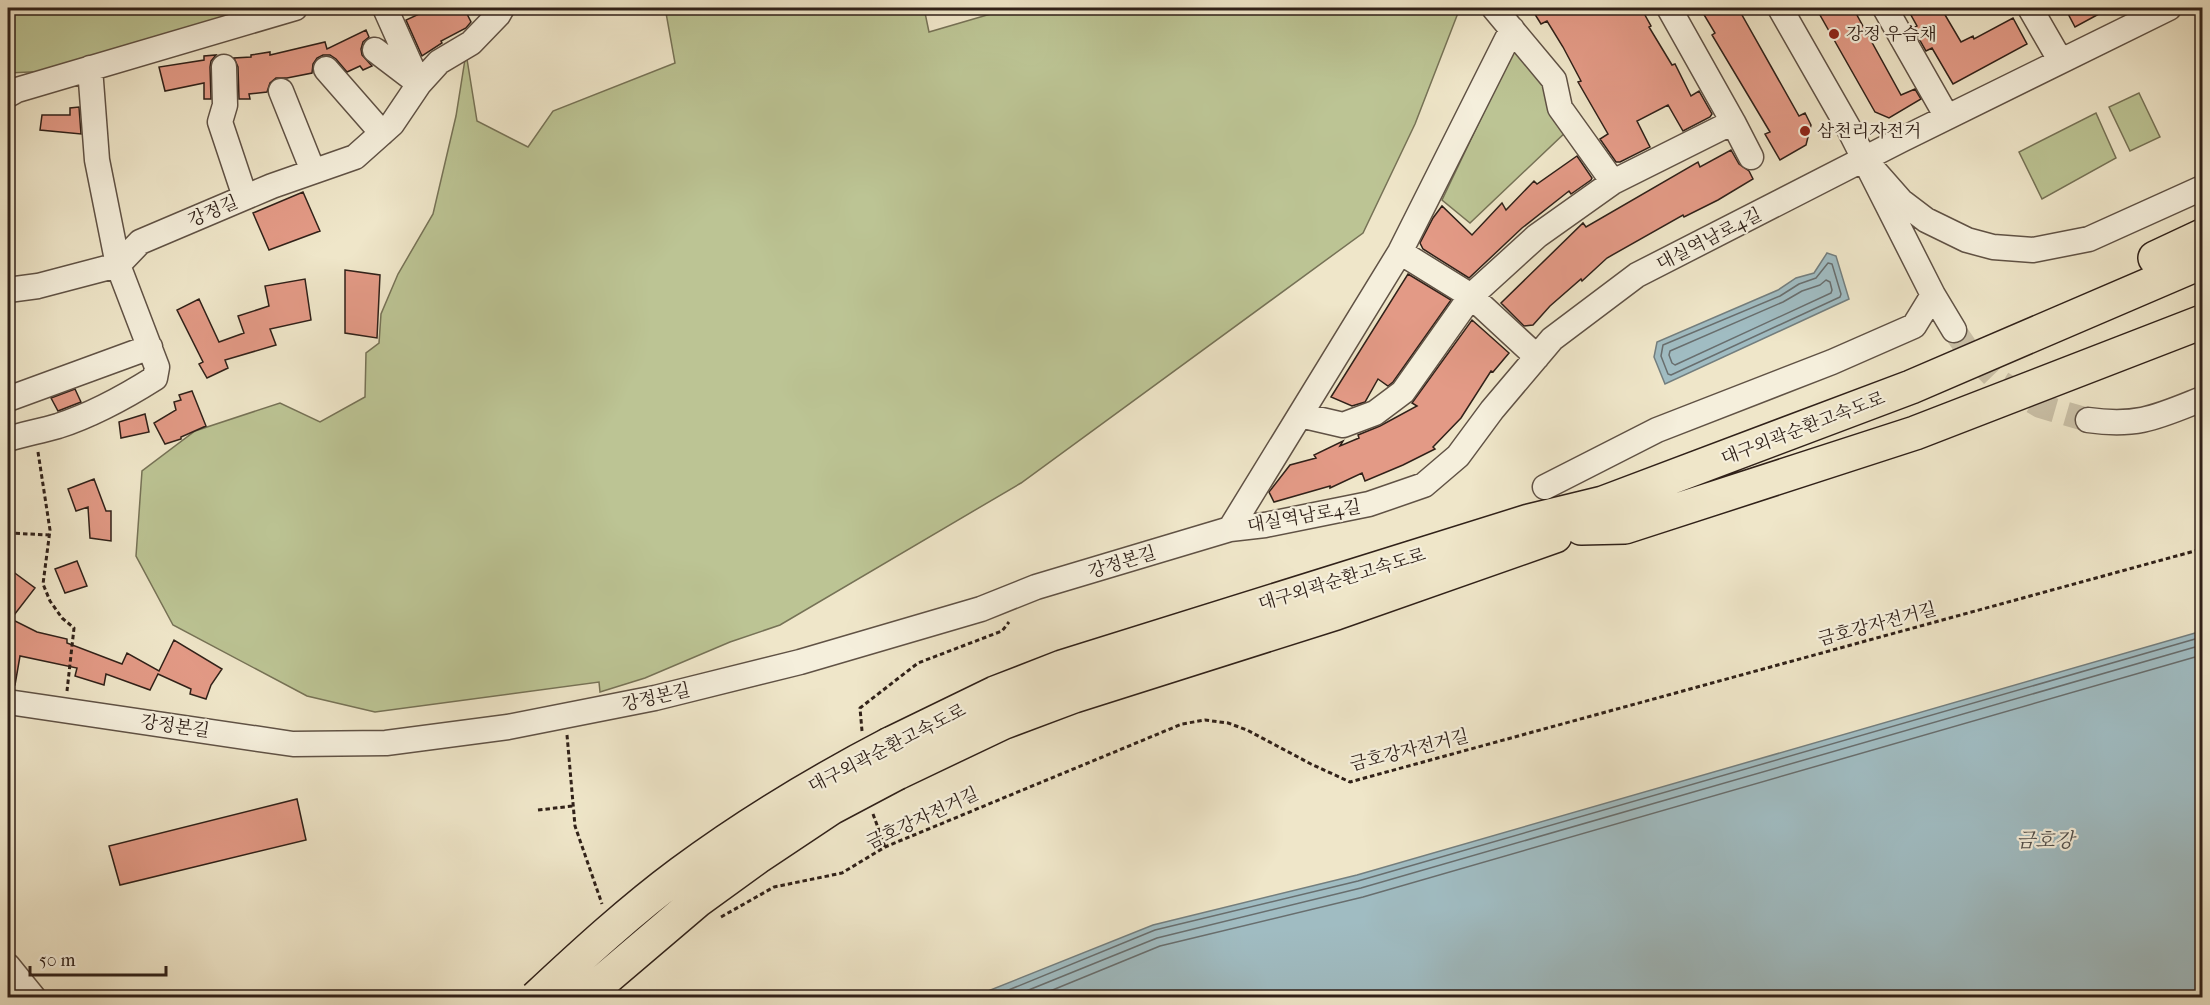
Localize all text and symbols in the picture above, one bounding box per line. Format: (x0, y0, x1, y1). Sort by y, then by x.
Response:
place label: 강정 우슴채 (1846, 24, 1937, 45)
marker: 강정 우슴채 (1827, 27, 1841, 41)
place label: 삼천리자전거 (1817, 121, 1921, 142)
marker: 삼천리자전거 (1798, 124, 1812, 138)
street label: 강정길 (185, 192, 241, 231)
street label: 대실역남로4길 (1653, 204, 1765, 275)
street label: 대구외곽순환고속도로 (1718, 388, 1888, 469)
street label: 대실역남로4길 (1246, 496, 1363, 537)
street label: 강정본길 (1086, 542, 1158, 583)
street label: 대구외곽순환고속도로 (1256, 544, 1428, 615)
street label: 금호강자전거길 (1816, 599, 1939, 650)
street label: 강정본길 (620, 679, 692, 716)
street label: 대구외곽순환고속도로 (805, 700, 969, 797)
street label: 강정본길 (139, 711, 211, 742)
street label: 금호강자전거길 (1348, 726, 1471, 775)
street label: 금호강자전거길 (863, 783, 982, 854)
water label: 금호강 (2016, 829, 2077, 852)
scale bar (30, 939, 166, 977)
text: 50 m (39, 950, 76, 971)

